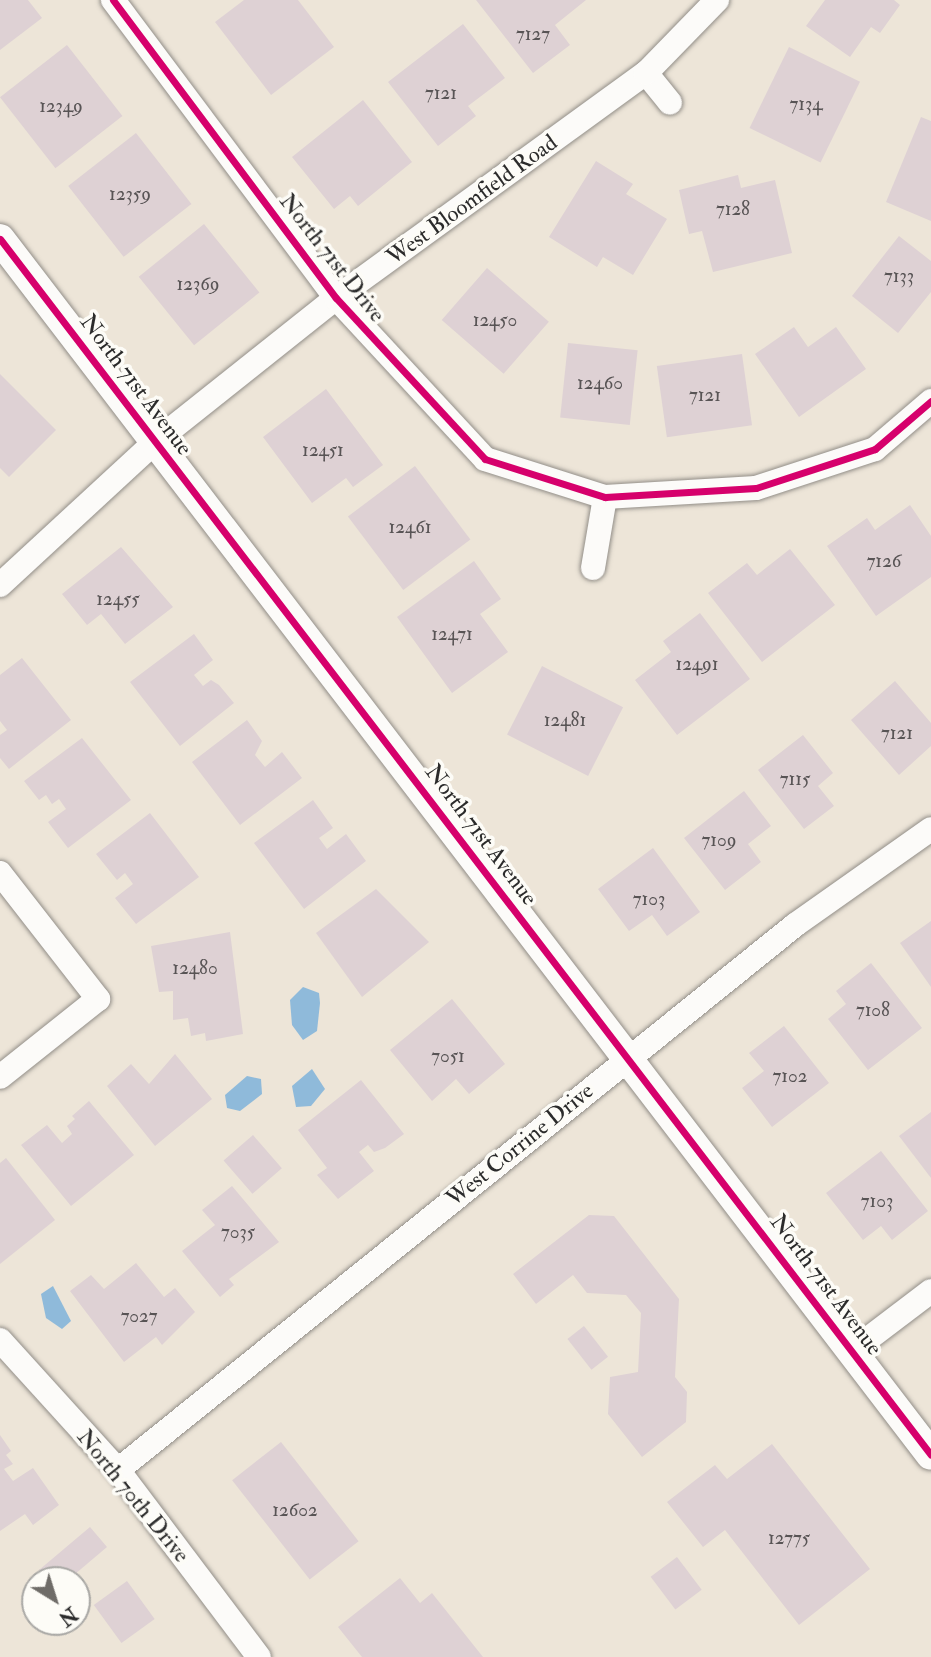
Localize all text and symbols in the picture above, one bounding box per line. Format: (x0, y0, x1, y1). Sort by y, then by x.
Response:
house number: 7127 (516, 24, 550, 46)
house number: 7121 (425, 83, 457, 105)
house number: 7134 (790, 94, 822, 116)
house number: 12349 (39, 96, 83, 118)
street label: West Bloomfield Road (381, 129, 563, 271)
house number: 12359 (109, 184, 151, 206)
street label: North 71st Drive (273, 188, 391, 328)
house number: 7128 (716, 199, 750, 221)
house number: 7133 (884, 266, 914, 288)
house number: 12369 (176, 274, 220, 296)
street label: North 71st Avenue (74, 309, 198, 461)
house number: 12450 (473, 310, 517, 332)
house number: 12460 (577, 373, 623, 395)
house number: 7121 (689, 385, 721, 407)
house number: 12451 (302, 440, 344, 462)
house number: 12461 (389, 517, 431, 539)
house number: 7126 (867, 551, 901, 573)
house number: 12455 (96, 589, 140, 611)
house number: 12471 (431, 624, 473, 646)
house number: 12491 (675, 654, 719, 676)
house number: 12481 (544, 710, 586, 732)
house number: 7121 (881, 723, 913, 745)
street label: North 71st Avenue (419, 759, 543, 911)
house number: 7115 (780, 769, 810, 791)
house number: 7109 (702, 830, 736, 852)
house number: 7103 (633, 889, 665, 911)
house number: 12480 (172, 958, 218, 980)
house number: 7108 (856, 1000, 890, 1022)
house number: 7051 (431, 1046, 465, 1068)
house number: 7102 (773, 1066, 807, 1088)
street label: West Corrine Drive (441, 1077, 599, 1213)
house number: 7103 (861, 1191, 893, 1213)
street label: North 71st Avenue (764, 1209, 888, 1361)
house number: 7035 (221, 1222, 255, 1244)
house number: 7027 (121, 1306, 157, 1328)
street label: North 70th Drive (71, 1424, 195, 1568)
house number: 12602 (272, 1500, 318, 1522)
house number: 12775 (768, 1528, 810, 1550)
north arrow (21, 1566, 91, 1636)
text: N (54, 1601, 82, 1631)

